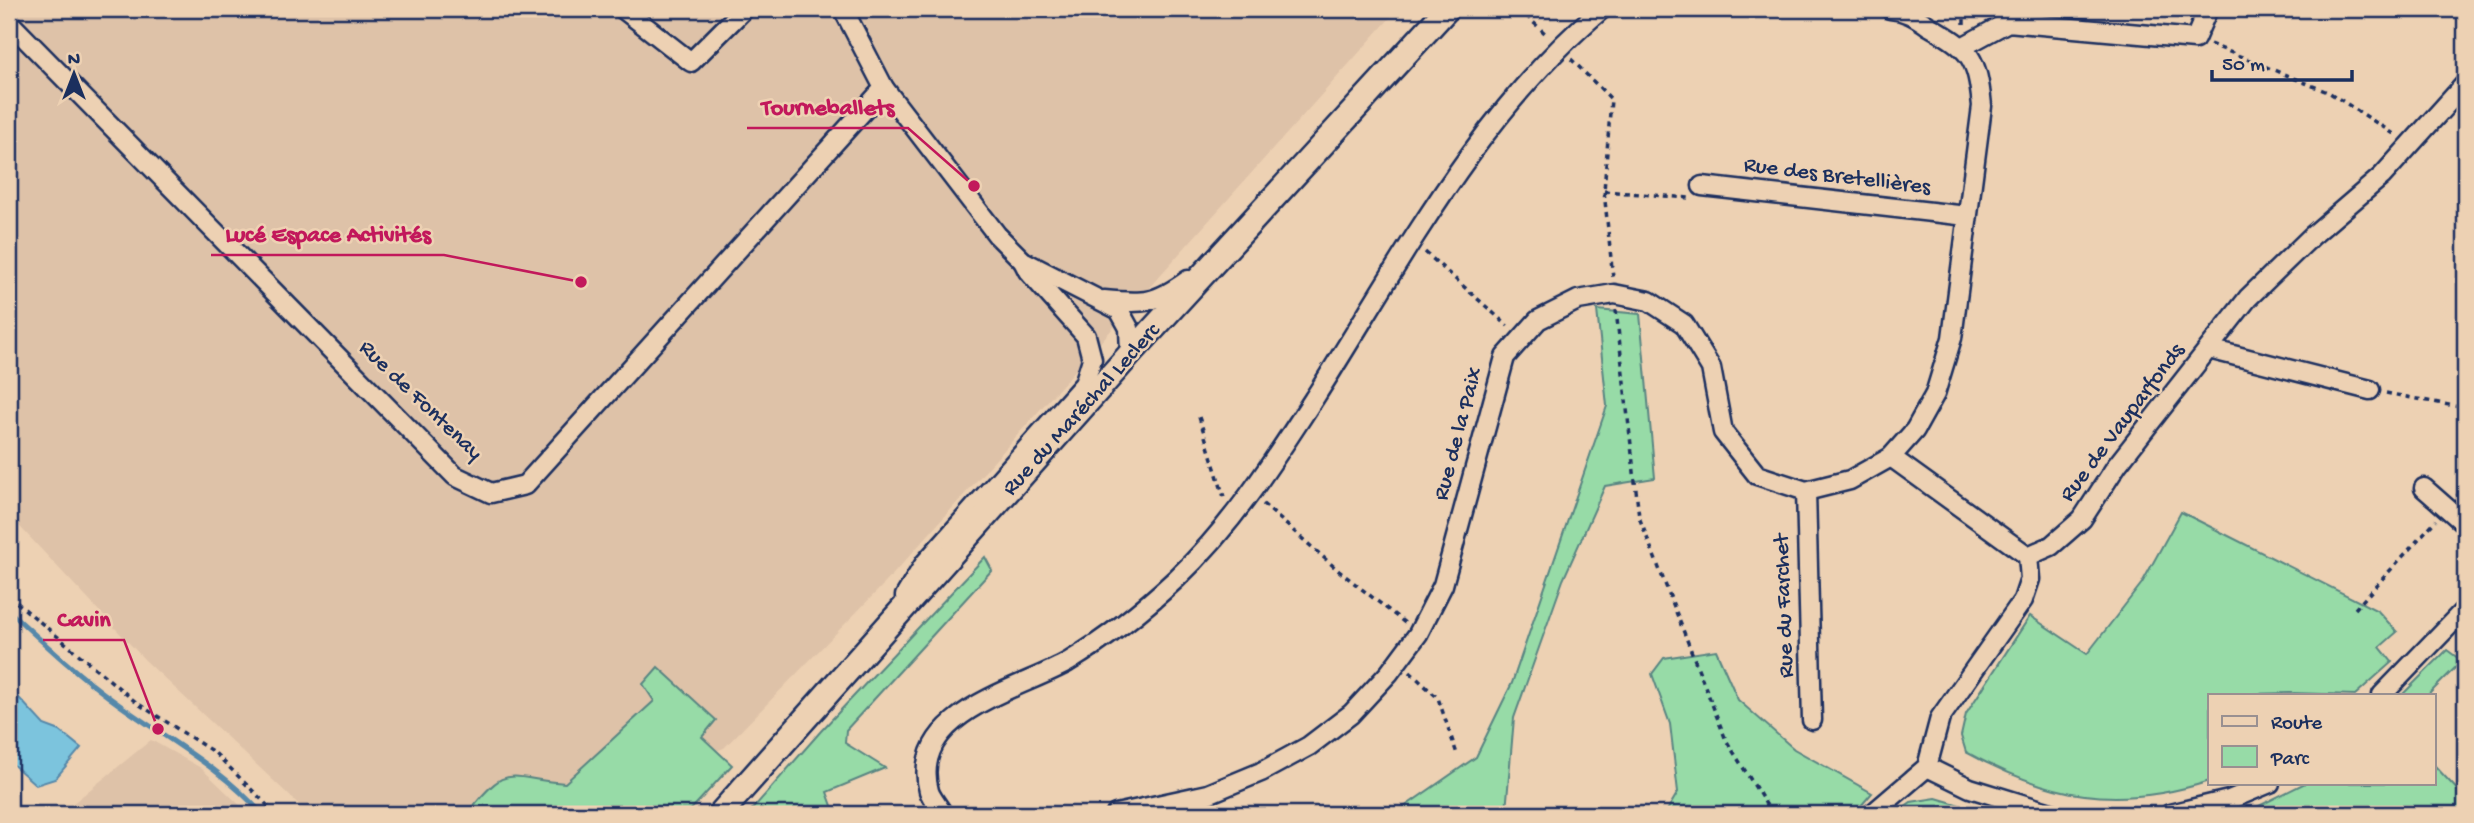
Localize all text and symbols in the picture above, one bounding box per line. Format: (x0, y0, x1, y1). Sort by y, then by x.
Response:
north arrow (38, 38, 108, 108)
scale bar (2212, 38, 2352, 82)
text: N (68, 49, 80, 72)
text: 50 m (2222, 54, 2265, 79)
callout: Tourneballets (747, 83, 908, 128)
text: Tourneballets (760, 95, 896, 124)
street label: Rue des Bretellières (1742, 152, 1932, 202)
callout: Lucé Espace Activités (211, 210, 444, 255)
text: Lucé Espace Activités (225, 222, 432, 251)
street label: Rue du Maréchal Leclerc (997, 317, 1167, 502)
street label: Rue de Fontenay (352, 335, 488, 467)
street label: Rue de Vauparfonds (2055, 338, 2192, 508)
street label: Rue de la Paix (1428, 364, 1490, 504)
street label: Rue du Farchet (1769, 532, 1801, 678)
callout: Cavin (43, 595, 124, 640)
text: Cavin (57, 607, 111, 636)
legend (2208, 694, 2436, 784)
text: Route (2271, 712, 2323, 737)
text: Parc (2270, 748, 2310, 773)

